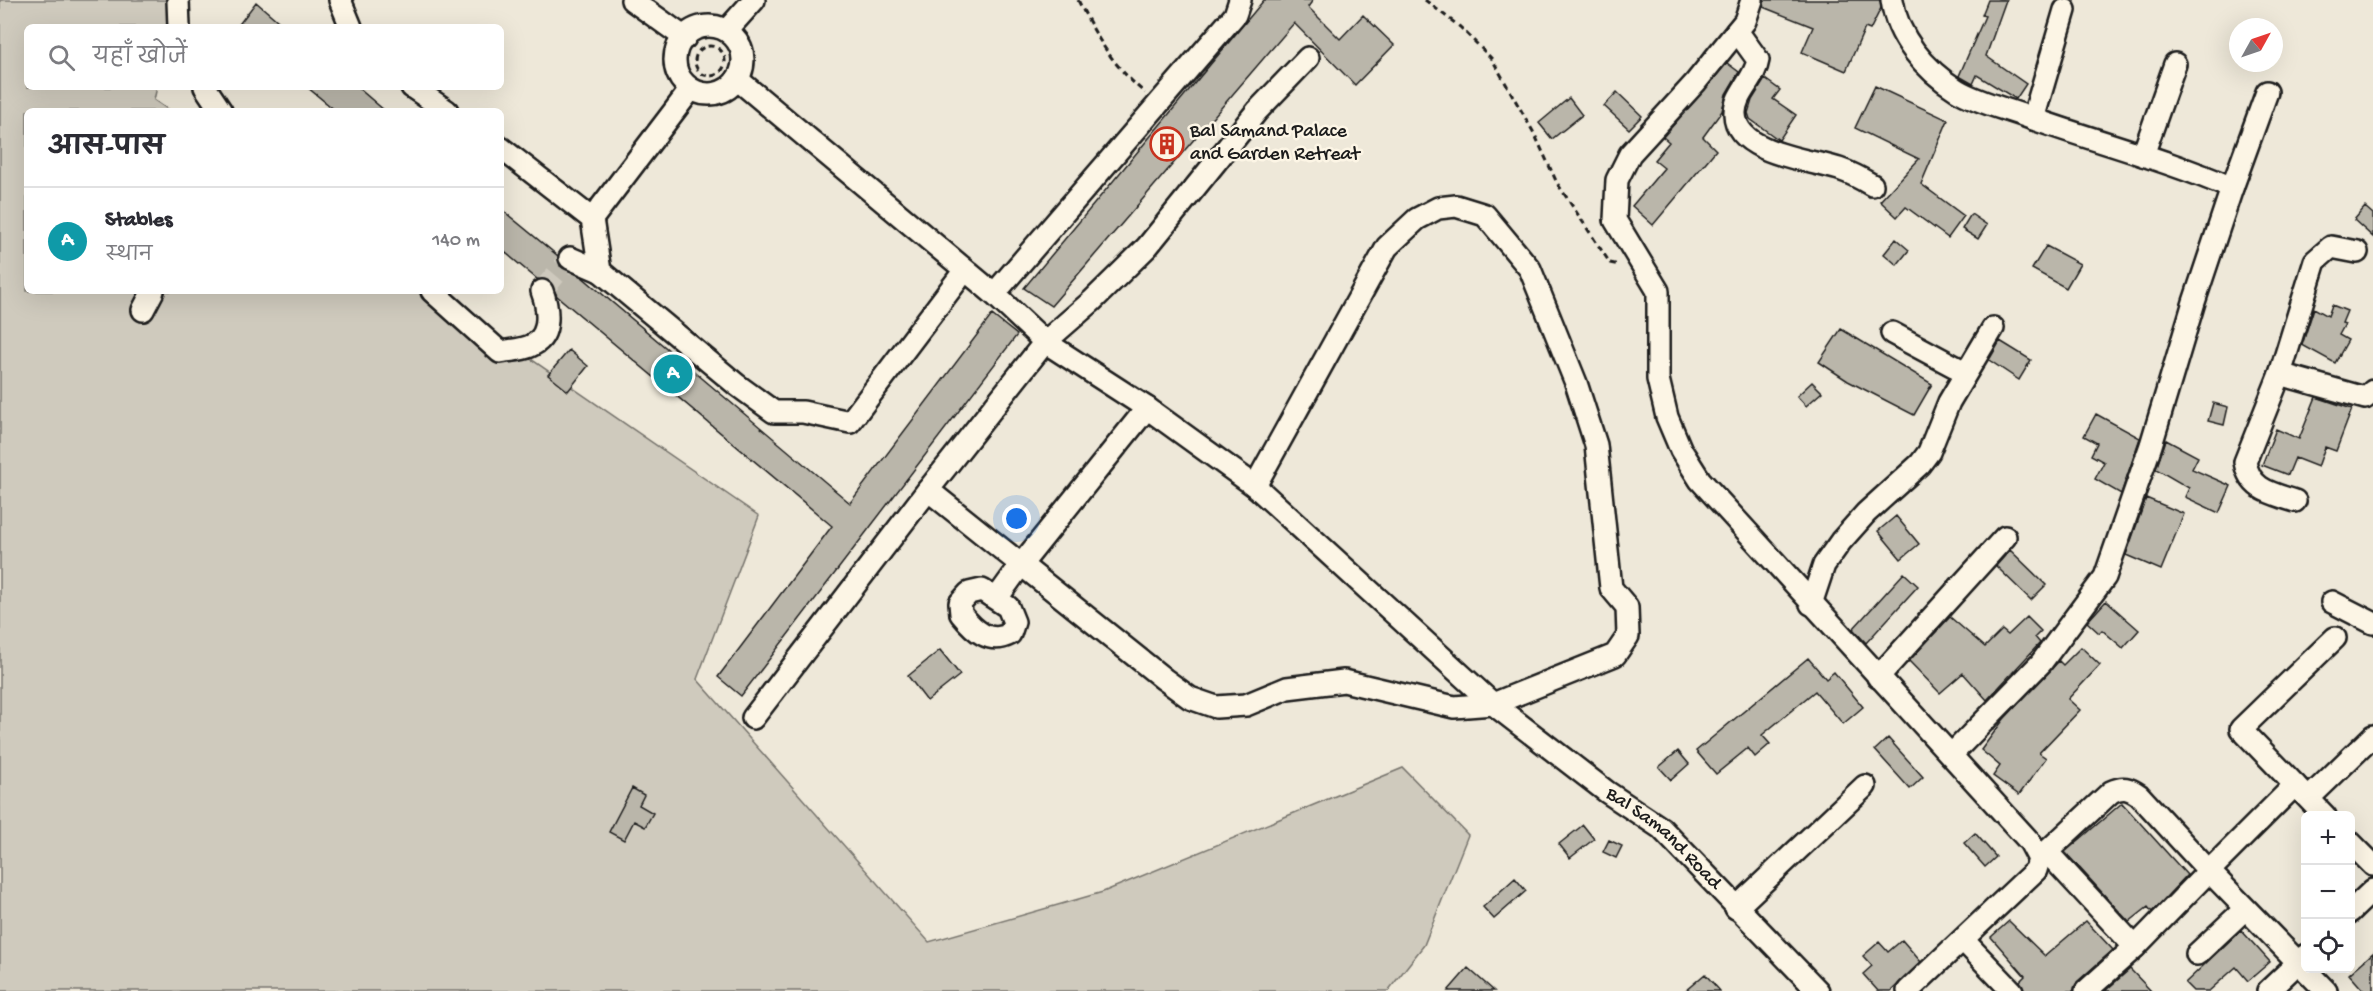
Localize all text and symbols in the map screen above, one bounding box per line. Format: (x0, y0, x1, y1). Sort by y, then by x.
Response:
north arrow (2229, 18, 2283, 72)
search box (24, 24, 504, 90)
icon: search (45, 41, 78, 74)
text: यहाँ खोजें (93, 46, 187, 72)
place label: Bal Samand Palace and Garden Retreat (1189, 121, 1362, 167)
building icon: Bal Samand Palace and Garden Retreat (1149, 126, 1185, 162)
text: आस-पास (48, 134, 165, 165)
text: Stables (105, 208, 172, 234)
text: A (62, 230, 73, 253)
text: 140 m (432, 230, 480, 253)
text: स्थान (105, 245, 152, 268)
pin: A (654, 352, 692, 397)
your location (1002, 504, 1031, 533)
street label: Bal Samand Road (1600, 782, 1727, 896)
map controls (2301, 811, 2355, 973)
button: + (2301, 811, 2355, 865)
button: − (2301, 865, 2355, 919)
button: locate (2301, 919, 2355, 973)

